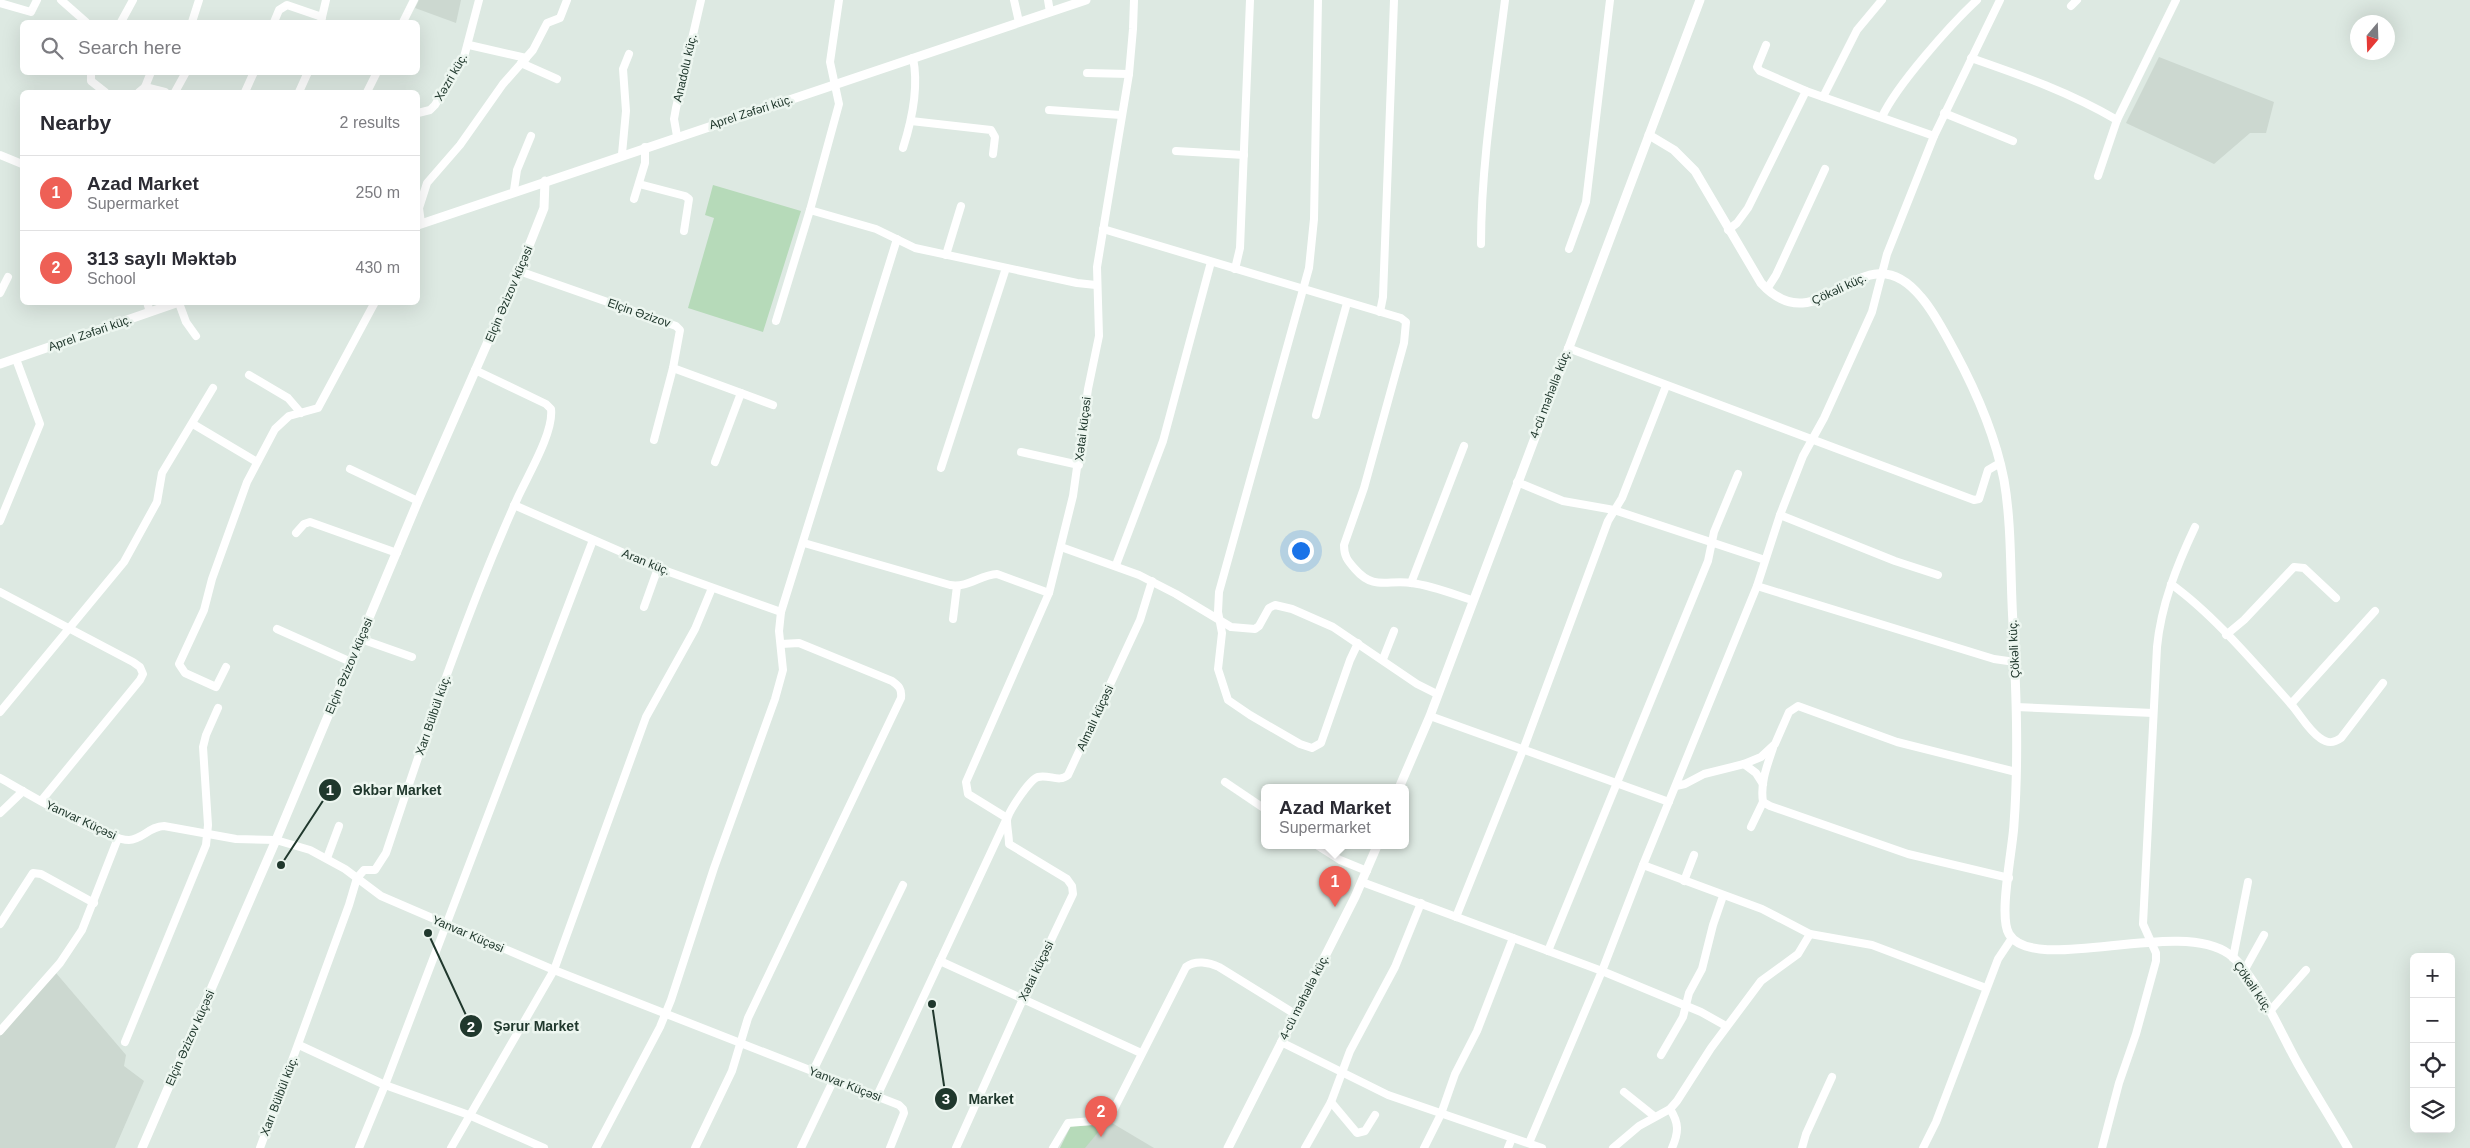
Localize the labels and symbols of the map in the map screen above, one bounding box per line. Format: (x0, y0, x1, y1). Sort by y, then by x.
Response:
north arrow (2350, 15, 2395, 60)
street label: Anadolu küç. (670, 33, 700, 103)
street label: Xəzri küç. (432, 51, 470, 103)
street label: Aprel Zəfəri küç. (707, 92, 795, 132)
street label: Elçin Əzizov küçəsi (482, 244, 536, 344)
street label: Çökəli küç. (1809, 270, 1869, 308)
street label: Elçin Əzizov (606, 296, 672, 330)
street label: Aprel Zəfəri küç. (46, 312, 134, 354)
street label: 4-cü məhəllə küç. (1527, 348, 1573, 440)
street label: Xətai küçəsi (1072, 396, 1094, 462)
your location (1288, 538, 1314, 564)
street label: Aran küç. (620, 546, 672, 578)
street label: Elçin Əzizov küçəsi (322, 616, 376, 716)
street label: Çökəli küç. (2005, 619, 2023, 679)
street label: Xarı Bülbül küç. (413, 673, 453, 757)
street label: Almalı küçəsi (1074, 683, 1116, 753)
callout: Əkbər Market (318, 775, 452, 804)
text: 1 (326, 781, 334, 798)
text: Əkbər Market (353, 782, 442, 798)
street label: Yanvar Küçəsi (43, 797, 119, 843)
pin: 1 (1319, 866, 1351, 907)
street label: Yanvar Küçəsi (430, 913, 506, 955)
street label: Xətai küçəsi (1016, 939, 1056, 1003)
street label: 4-cü məhəllə küç. (1276, 952, 1332, 1042)
street label: Çökəli küç. (2231, 959, 2275, 1015)
street label: Elçin Əzizov küçəsi (163, 988, 217, 1088)
callout: Şərur Market (459, 1012, 589, 1041)
text: 2 (467, 1018, 475, 1035)
text: Şərur Market (493, 1018, 579, 1034)
street label: Xarı Bülbül küç. (257, 1054, 301, 1138)
street label: Yanvar Küçəsi (807, 1064, 883, 1104)
callout: Market (934, 1085, 1024, 1114)
text: 3 (942, 1090, 950, 1107)
text: Market (968, 1091, 1014, 1107)
pin: 2 (1085, 1096, 1117, 1137)

